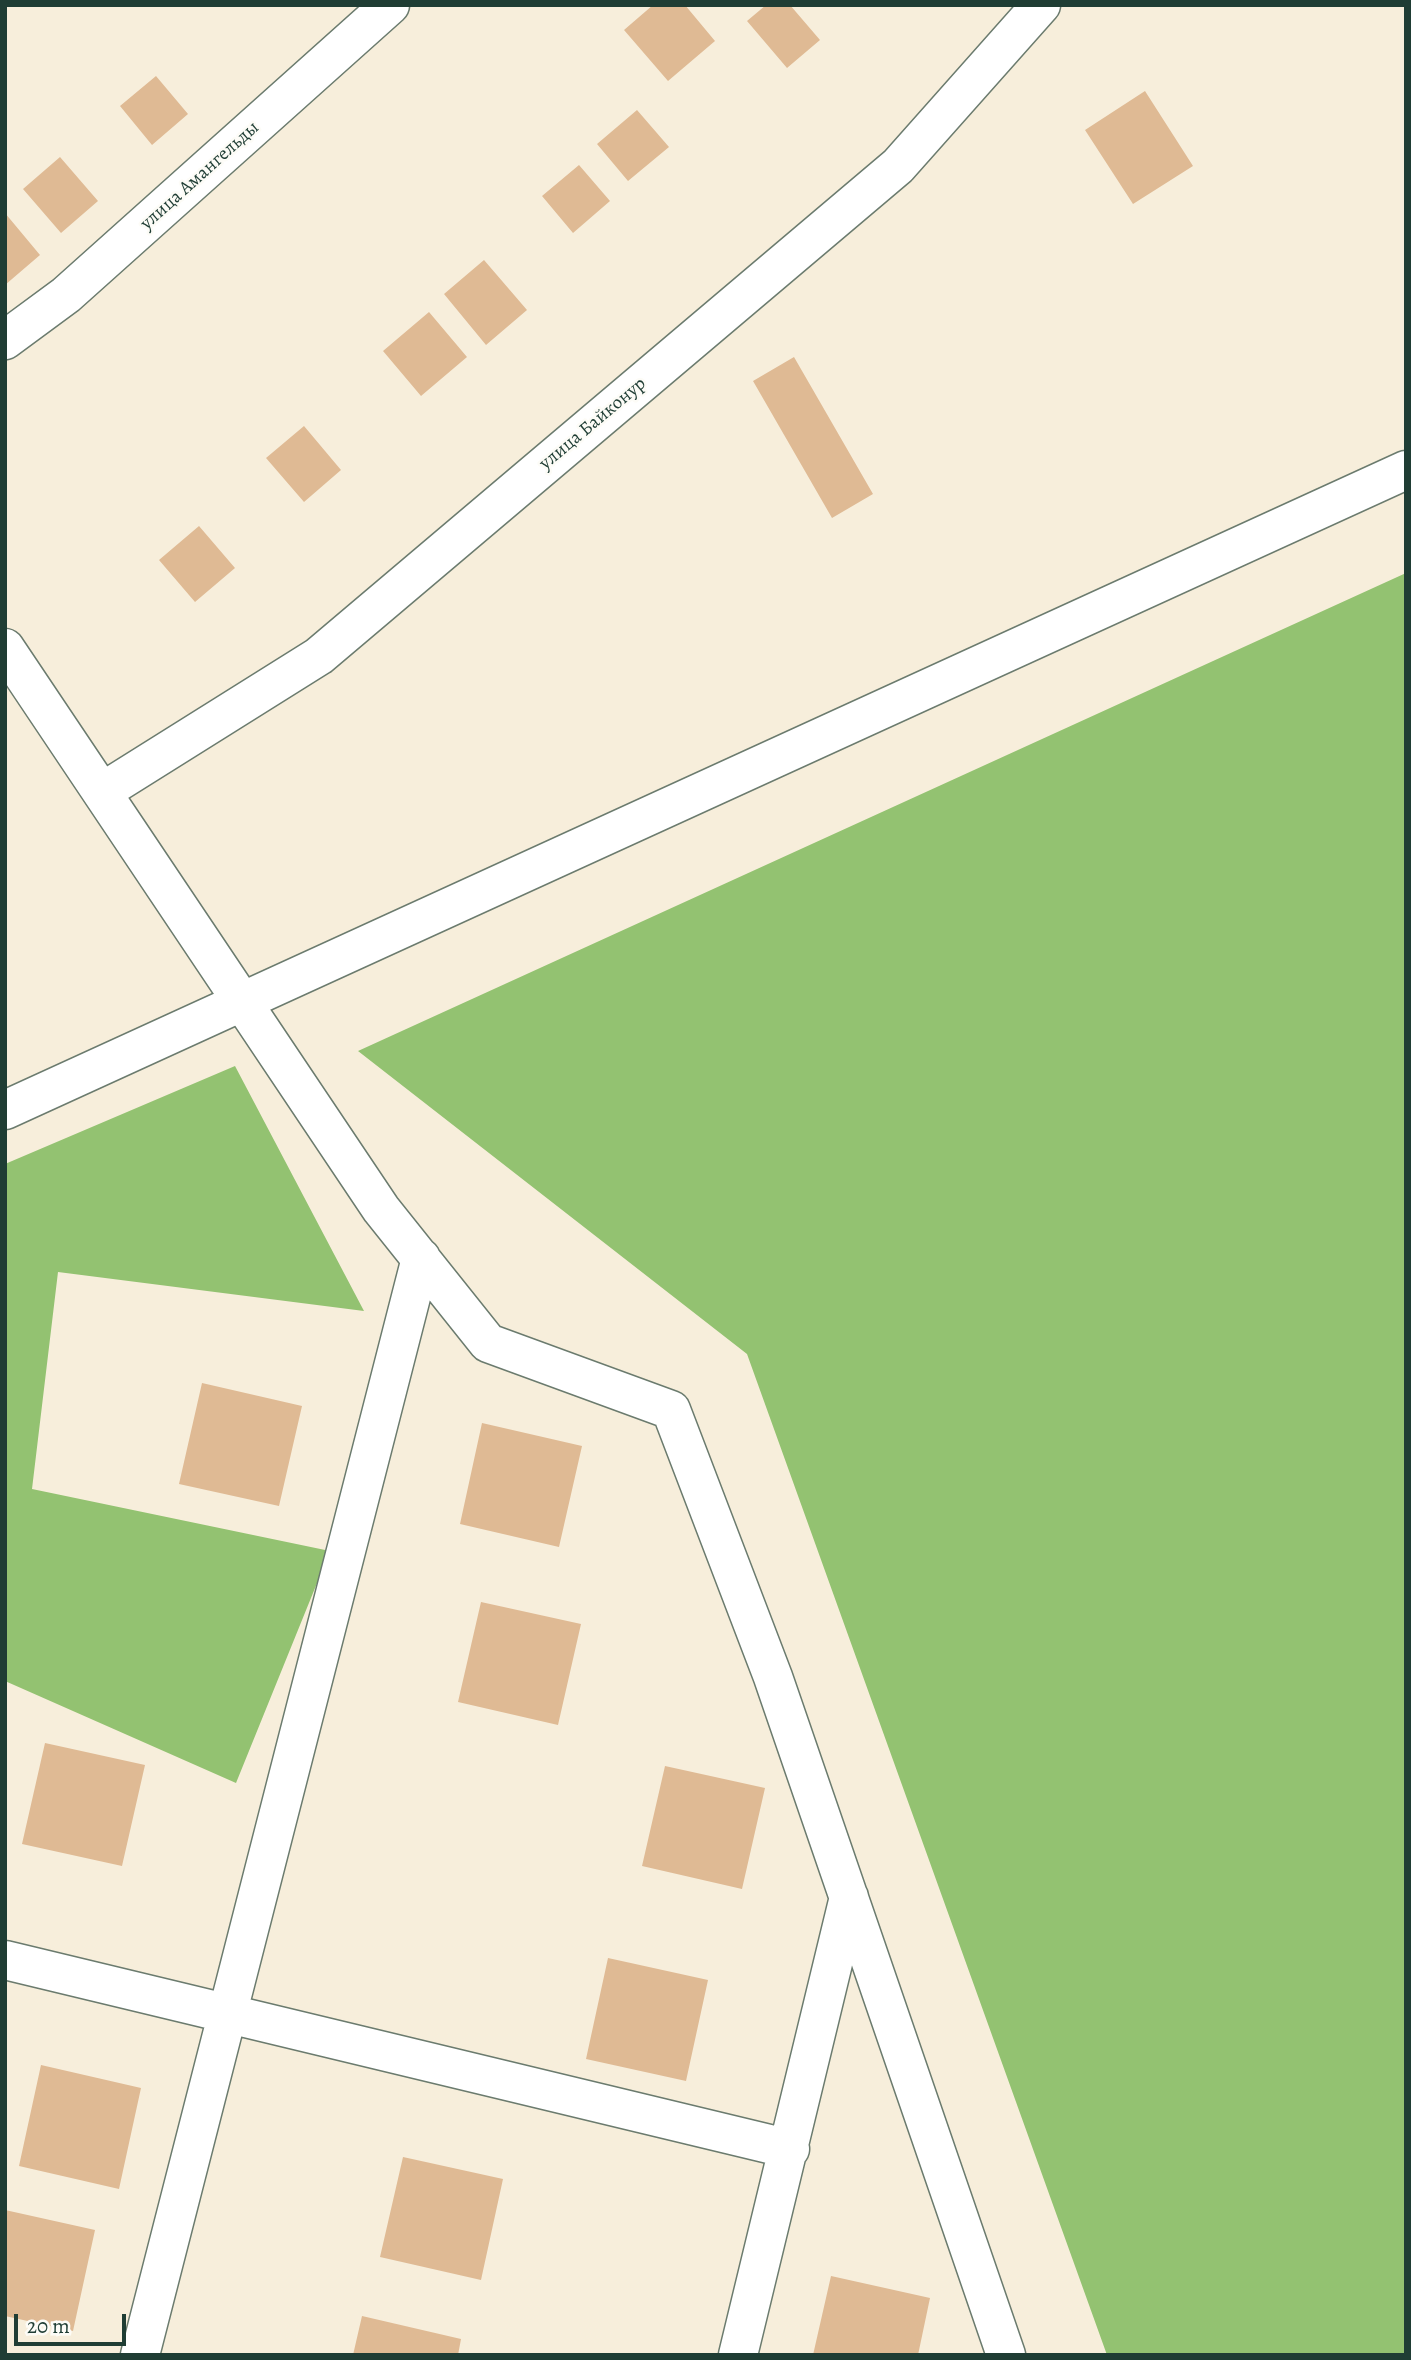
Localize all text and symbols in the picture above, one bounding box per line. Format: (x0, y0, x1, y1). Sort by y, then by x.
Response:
street label: улица Амангельды (136, 117, 264, 235)
street label: улица Байконур (535, 373, 651, 475)
scale bar (18, 2300, 130, 2344)
text: 20 m (27, 2312, 70, 2340)

